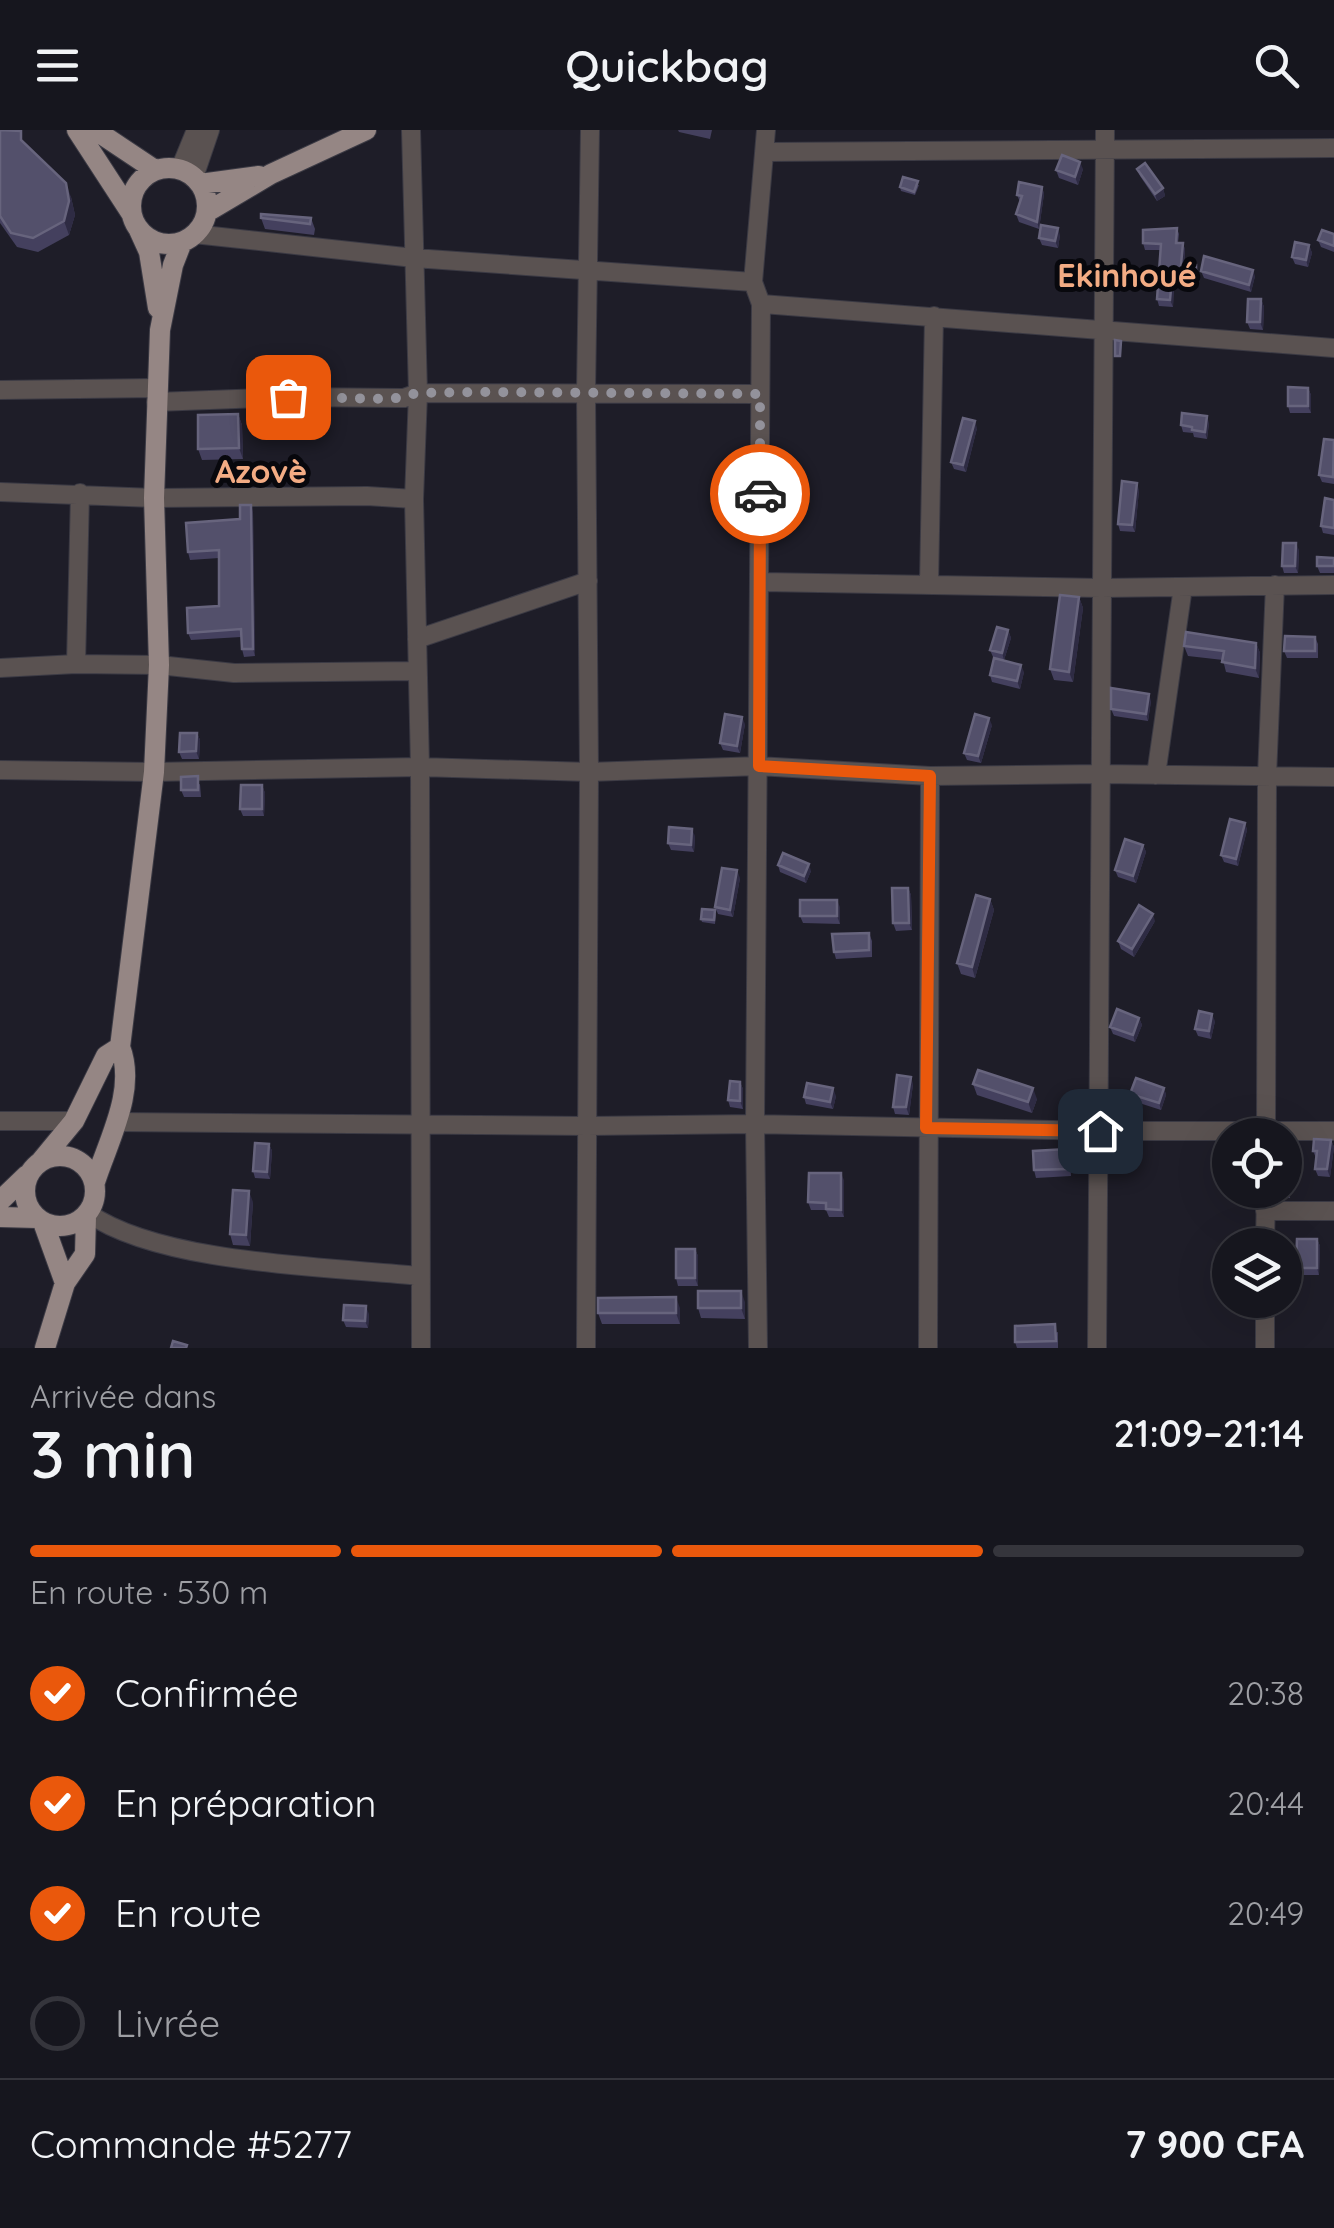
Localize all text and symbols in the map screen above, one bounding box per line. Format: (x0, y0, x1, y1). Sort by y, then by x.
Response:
text: Quickbag (565, 37, 769, 93)
icon: menu (30, 38, 85, 93)
icon: search (1249, 38, 1304, 93)
district label: Ekinhoué (1057, 255, 1197, 295)
pin (246, 355, 331, 440)
icon: bag (261, 370, 316, 425)
courier (710, 444, 810, 544)
district label: Azovè (215, 451, 307, 491)
icon: car (733, 467, 788, 522)
pin (1058, 1089, 1143, 1174)
icon: home (1073, 1104, 1128, 1159)
map controls (1212, 1118, 1302, 1318)
button: locate (1212, 1118, 1302, 1208)
button: layers (1212, 1228, 1302, 1318)
text: Arrivée dans (30, 1376, 216, 1416)
text: 21:09–21:14 (1113, 1409, 1304, 1457)
text: 3 min (30, 1413, 196, 1494)
text: En route · 530 m (30, 1572, 268, 1612)
icon: check (30, 1666, 85, 1721)
text: Confirmée (115, 1669, 299, 1717)
text: 20:38 (1227, 1673, 1304, 1713)
icon: check (30, 1776, 85, 1831)
text: En préparation (115, 1779, 376, 1827)
text: 20:44 (1228, 1783, 1304, 1823)
icon: check (30, 1886, 85, 1941)
text: En route (115, 1889, 261, 1937)
text: 20:49 (1227, 1893, 1304, 1933)
text: Livrée (115, 1999, 220, 2047)
text: Commande #5277 (30, 2120, 352, 2168)
text: 7 900 CFA (1125, 2120, 1304, 2168)

